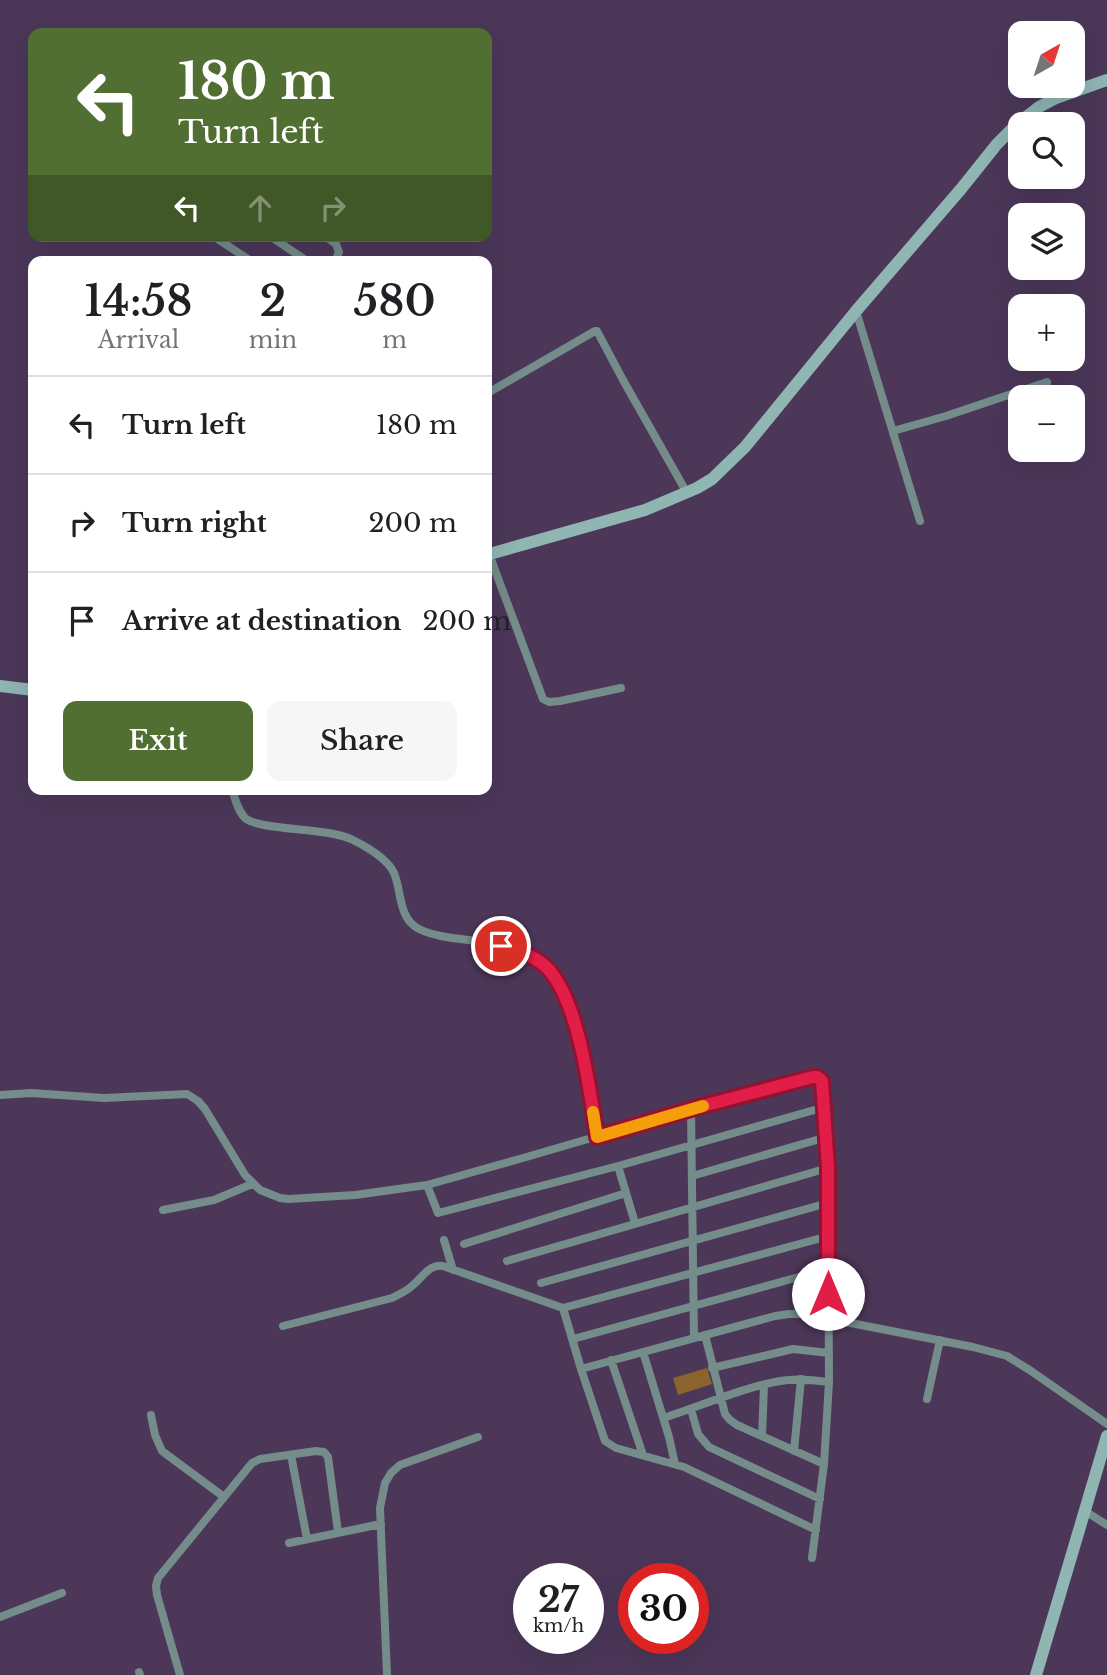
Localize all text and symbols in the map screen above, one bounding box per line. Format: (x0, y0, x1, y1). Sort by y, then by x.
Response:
north arrow (1008, 21, 1085, 98)
map controls (1008, 21, 1085, 462)
text: 180 m (178, 51, 335, 112)
icon: left (63, 56, 154, 147)
text: Turn left (178, 112, 324, 152)
button: search (1008, 112, 1085, 189)
icon: left (168, 189, 206, 227)
icon: ahead (241, 189, 279, 227)
icon: right (314, 189, 352, 227)
button: layers (1008, 203, 1085, 280)
text: 14:58 (84, 275, 192, 327)
text: 2 (260, 275, 286, 327)
text: 580 (354, 275, 436, 327)
button: + (1008, 294, 1085, 371)
text: Arrival (98, 326, 179, 354)
text: min (249, 326, 297, 354)
text: m (382, 326, 407, 354)
button: − (1008, 385, 1085, 462)
icon: left (63, 406, 101, 444)
text: Turn left (122, 409, 246, 441)
text: 180 m (376, 409, 457, 441)
icon: right (63, 504, 101, 542)
text: Turn right (122, 507, 267, 539)
text: 200 m (368, 507, 457, 539)
icon: arrive (63, 602, 101, 640)
text: Arrive at destination (122, 605, 402, 637)
text: 200 m (423, 605, 511, 637)
button: Exit (63, 701, 253, 781)
button: Share (267, 701, 457, 781)
pin (471, 916, 531, 976)
icon: arrive (482, 927, 520, 965)
position arrow (791, 1257, 865, 1331)
speed limit sign: 30 (618, 1563, 709, 1654)
text: 27 (538, 1578, 579, 1621)
text: km/h (533, 1615, 584, 1637)

